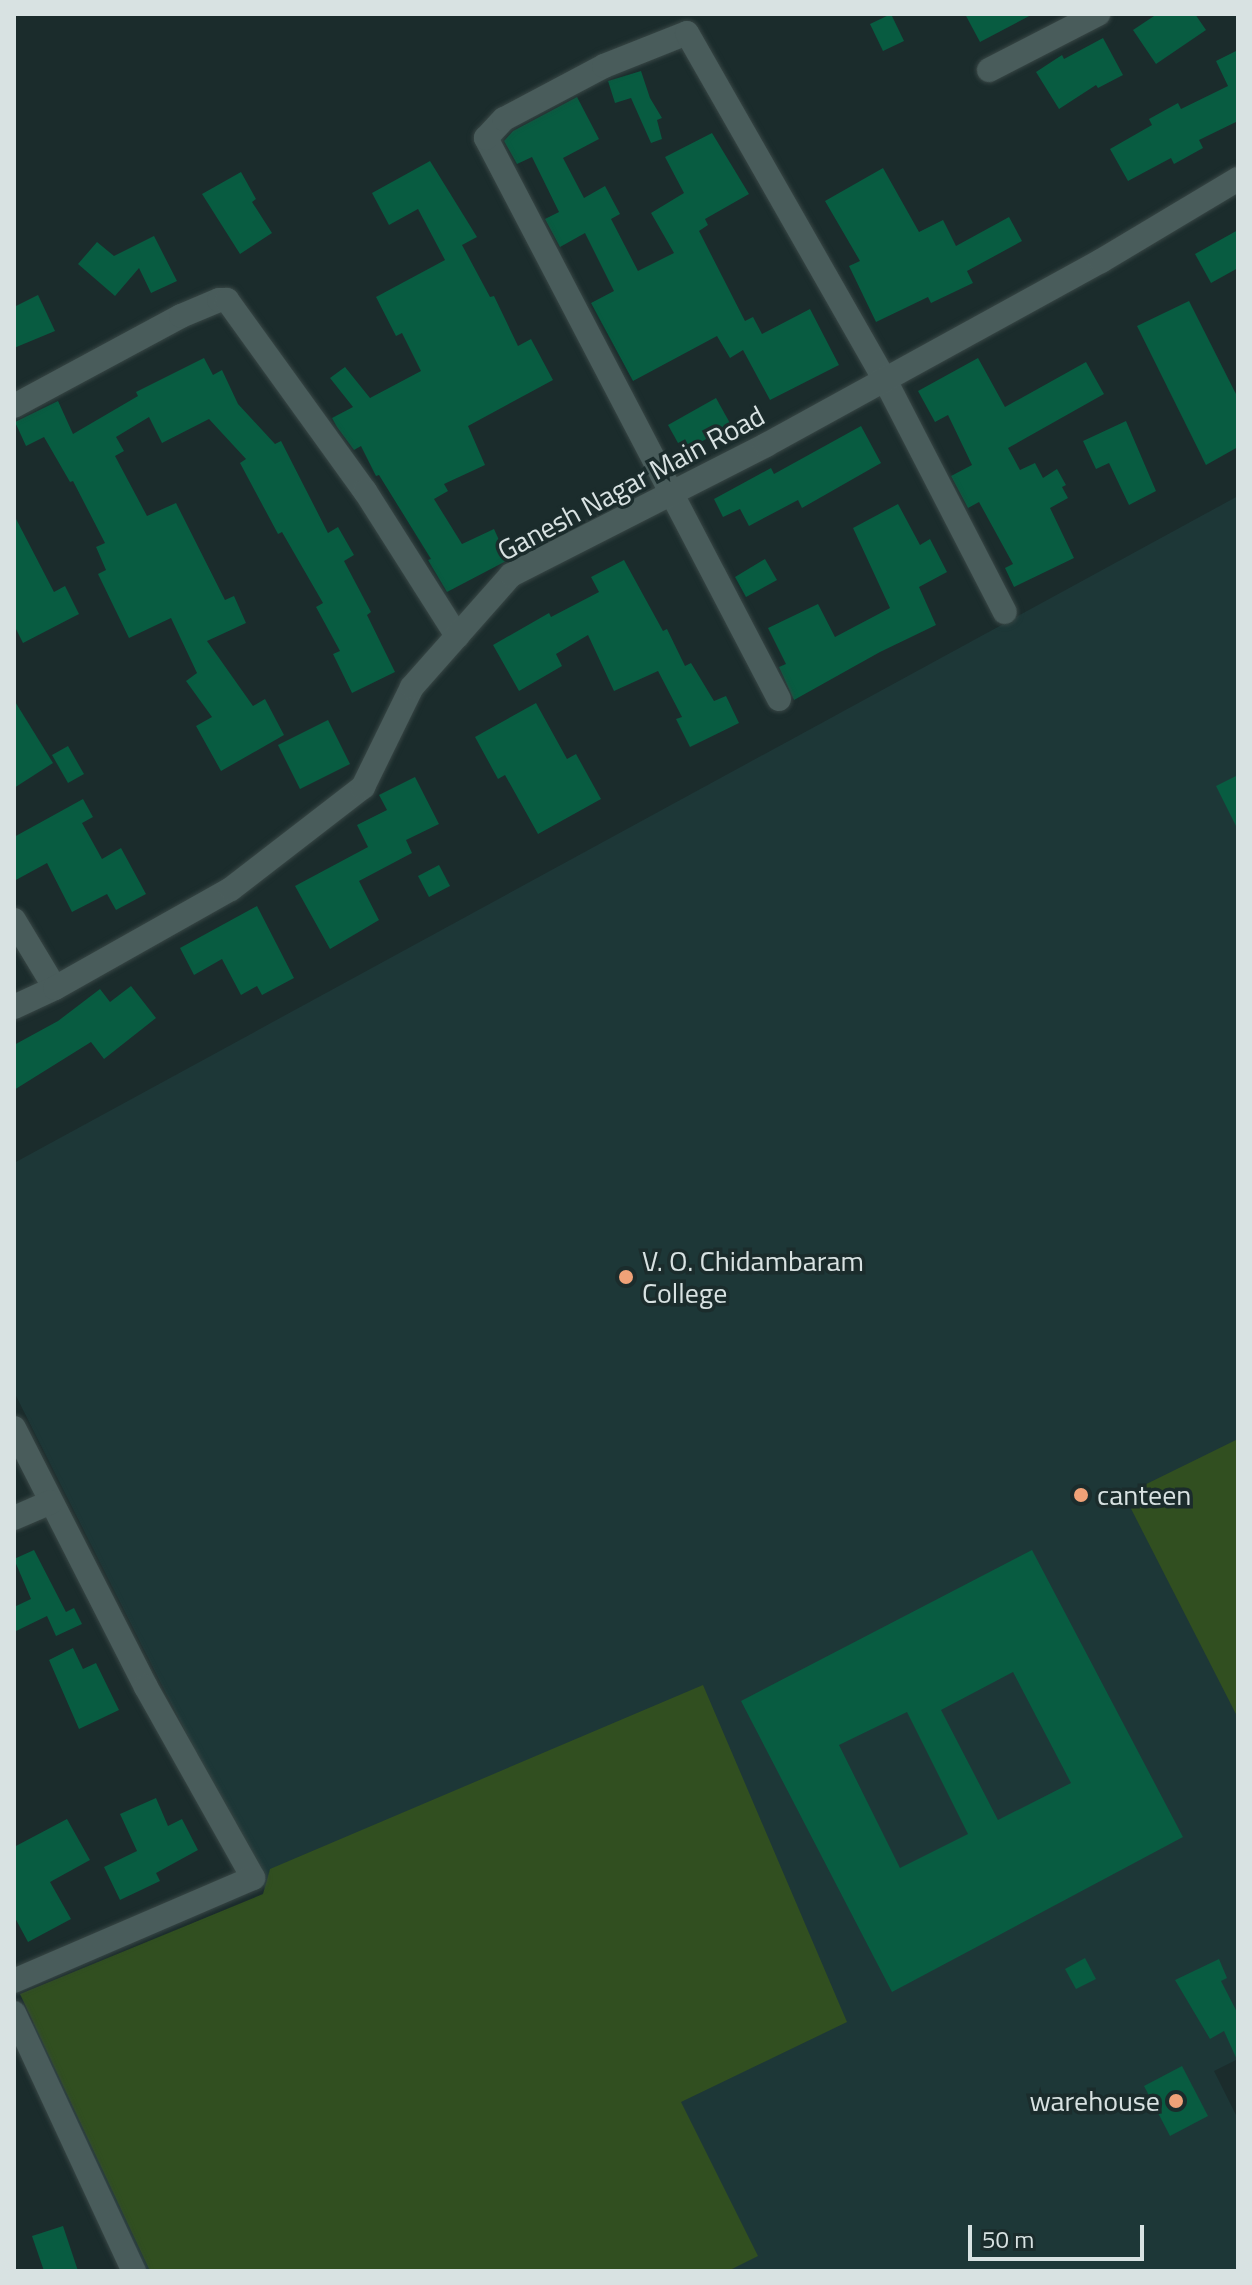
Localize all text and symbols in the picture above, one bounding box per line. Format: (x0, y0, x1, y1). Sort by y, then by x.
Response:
street label: Ganesh Nagar Main Road (492, 398, 770, 568)
place label: V. O. Chidambaram College (642, 1244, 864, 1310)
marker: V. O. Chidambaram College (617, 1268, 635, 1286)
place label: canteen (1097, 1478, 1191, 1512)
marker: canteen (1072, 1486, 1090, 1504)
place label: warehouse (1029, 2084, 1160, 2118)
marker: warehouse (1167, 2092, 1185, 2110)
scale bar (972, 2209, 1148, 2259)
text: 50 m (982, 2221, 1034, 2257)

